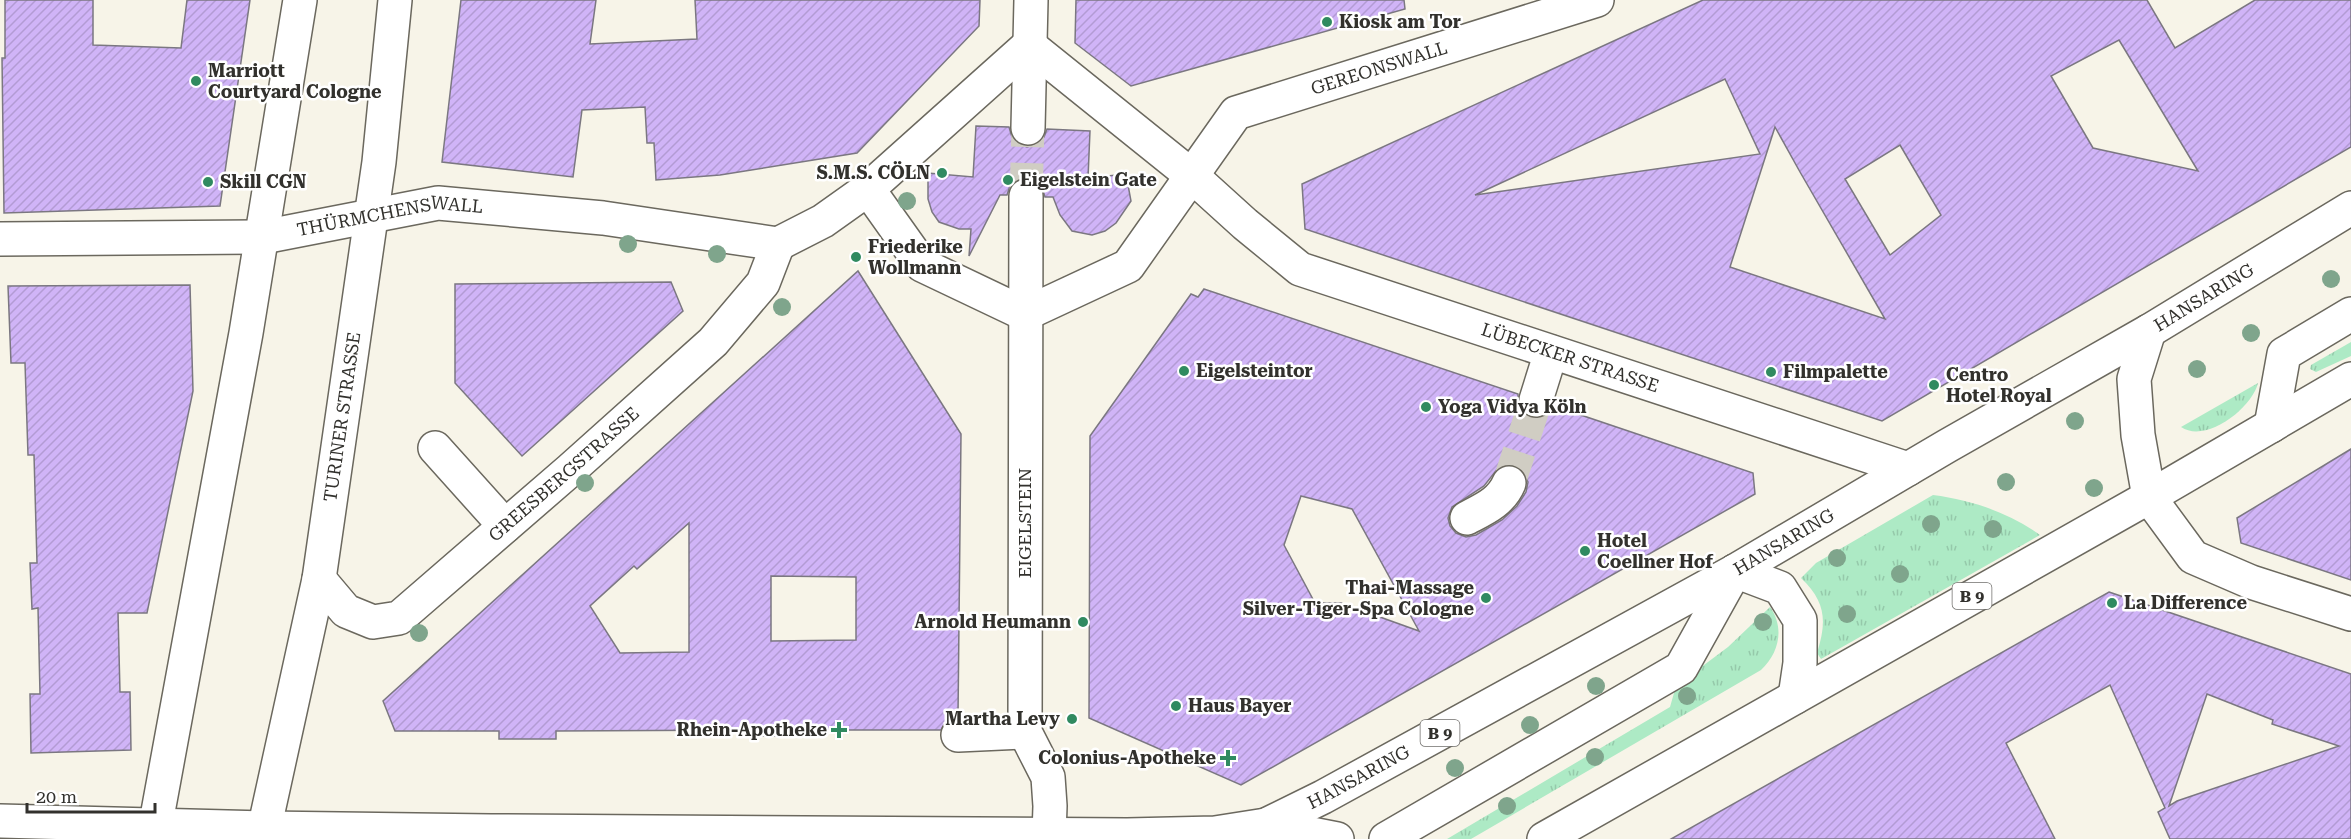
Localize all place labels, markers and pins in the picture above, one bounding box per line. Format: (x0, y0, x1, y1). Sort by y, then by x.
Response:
place label: Kiosk am Tor (1339, 11, 1461, 32)
marker: Kiosk am Tor (1320, 15, 1334, 29)
place label: Marriott Courtyard Cologne (208, 60, 382, 102)
marker: Marriott Courtyard Cologne (189, 74, 203, 88)
place label: S.M.S. CÖLN (817, 161, 930, 183)
marker: S.M.S. CÖLN (935, 166, 949, 180)
place label: Eigelstein Gate (1020, 169, 1157, 190)
place label: Skill CGN (220, 171, 307, 192)
marker: Eigelstein Gate (1001, 173, 1015, 187)
marker: Skill CGN (201, 175, 215, 189)
place label: Friederike Wollmann (868, 236, 963, 278)
marker: Friederike Wollmann (849, 250, 863, 264)
place label: Eigelsteintor (1196, 360, 1313, 381)
place label: Filmpalette (1783, 361, 1888, 382)
marker: Eigelsteintor (1177, 364, 1191, 378)
place label: Centro Hotel Royal (1946, 364, 2052, 406)
marker: Filmpalette (1764, 365, 1778, 379)
marker: Centro Hotel Royal (1927, 378, 1941, 392)
place label: Yoga Vidya Köln (1438, 396, 1587, 417)
marker: Yoga Vidya Köln (1419, 400, 1433, 414)
place label: Hotel Coellner Hof (1597, 530, 1714, 572)
marker: Hotel Coellner Hof (1578, 544, 1592, 558)
place label: Thai-Massage Silver-Tiger-Spa Cologne (1243, 577, 1474, 619)
marker: Thai-Massage Silver-Tiger-Spa Cologne (1479, 591, 1493, 605)
place label: La Difference (2124, 592, 2247, 613)
marker: La Difference (2105, 596, 2119, 610)
place label: Arnold Heumann (914, 611, 1071, 632)
marker: Arnold Heumann (1076, 615, 1090, 629)
place label: Haus Bayer (1188, 695, 1291, 716)
marker: Haus Bayer (1169, 699, 1183, 713)
place label: Martha Levy (945, 708, 1060, 729)
marker: Martha Levy (1065, 712, 1079, 726)
place label: Rhein-Apotheke (677, 719, 827, 740)
marker: Rhein-Apotheke (832, 723, 846, 737)
place label: Colonius-Apotheke (1038, 747, 1216, 768)
marker: Colonius-Apotheke (1221, 751, 1235, 765)

